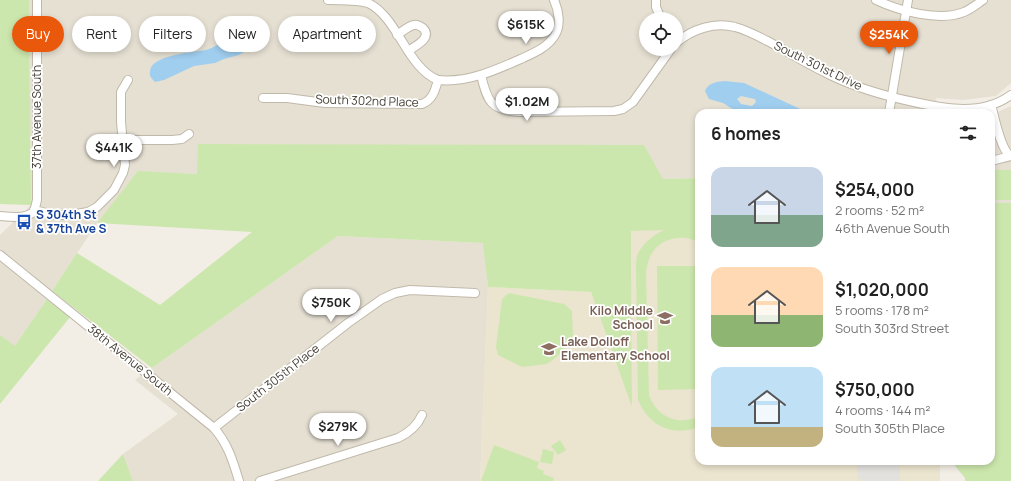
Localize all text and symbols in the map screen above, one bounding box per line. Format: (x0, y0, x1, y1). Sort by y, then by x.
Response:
pin: $615K (498, 11, 554, 45)
map controls (639, 12, 683, 56)
button: locate (639, 12, 683, 56)
text: $615K (507, 15, 545, 33)
chip: Buy (12, 16, 64, 52)
chip: Rent (72, 16, 131, 52)
chip: Filters (139, 16, 206, 52)
chip: New (214, 16, 270, 52)
chip: Apartment (278, 16, 376, 52)
pin: $254K (861, 21, 917, 55)
text: $254K (869, 25, 909, 43)
street label: South 301st Drive (771, 37, 865, 94)
street label: 37th Avenue South (28, 65, 45, 169)
pin: $1.02M (494, 88, 560, 122)
street label: South 302nd Place (315, 90, 419, 111)
text: $1.02M (505, 92, 549, 110)
text: 6 homes (711, 122, 781, 145)
icon: filters (957, 122, 979, 144)
pin: $441K (86, 134, 142, 168)
text: $441K (95, 138, 133, 156)
text: $254,000 (835, 178, 915, 201)
icon: home (743, 183, 791, 231)
text: 2 rooms · 52 m² (835, 201, 924, 219)
place label: S 304th St & 37th Ave S (36, 206, 106, 237)
bus stop icon: S 304th St & 37th Ave S (15, 213, 33, 231)
text: 46th Avenue South (835, 219, 950, 237)
text: $1,020,000 (835, 278, 929, 301)
icon: home (743, 283, 791, 331)
pin: $750K (303, 289, 359, 323)
text: $750K (311, 293, 351, 311)
text: 5 rooms · 178 m² (835, 301, 929, 319)
place label: Kilo Middle School (590, 302, 653, 333)
school or university icon: Kilo Middle School (656, 309, 674, 327)
text: South 303rd Street (835, 319, 949, 337)
street label: 38th Avenue South (84, 320, 176, 399)
place label: Lake Dolloff Elementary School (561, 333, 670, 364)
street label: South 305th Place (233, 340, 323, 416)
school or university icon: Lake Dolloff Elementary School (540, 340, 558, 358)
text: $750,000 (835, 378, 915, 401)
icon: home (743, 383, 791, 431)
text: 4 rooms · 144 m² (835, 401, 931, 419)
pin: $279K (310, 413, 366, 447)
text: $279K (318, 417, 358, 435)
text: South 305th Place (835, 419, 945, 437)

